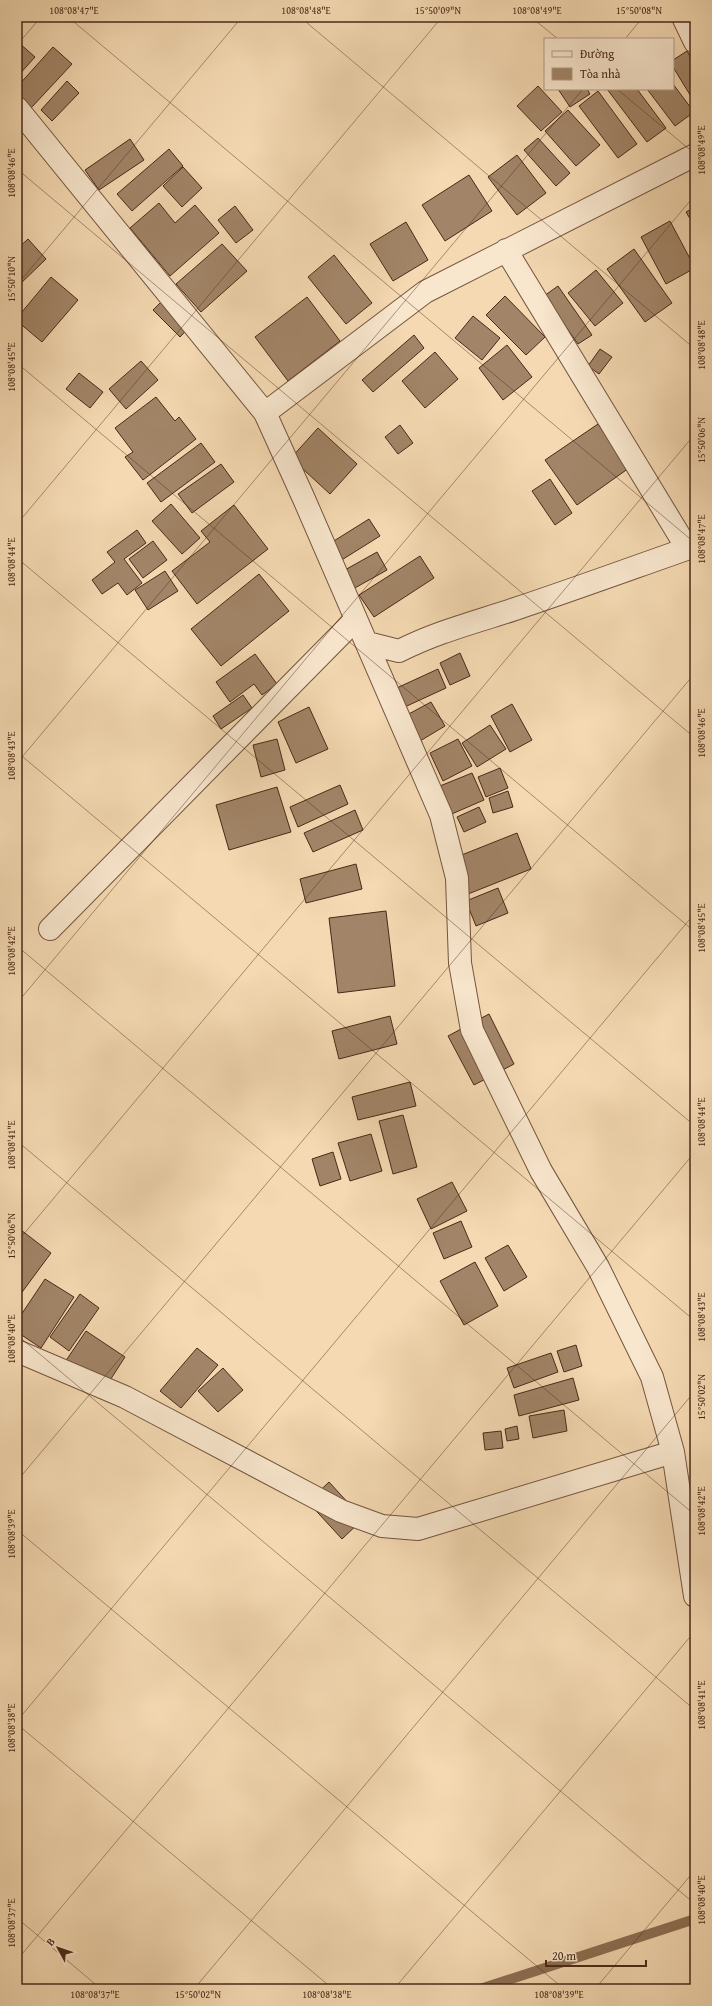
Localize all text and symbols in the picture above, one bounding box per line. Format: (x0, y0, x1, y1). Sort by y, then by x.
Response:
text: 108°08'47"E (49, 3, 99, 18)
text: 108°08'48"E (281, 3, 331, 18)
text: 15°50'09"N (415, 3, 461, 18)
text: 108°08'49"E (512, 3, 562, 18)
text: 15°50'08"N (616, 3, 662, 18)
legend (544, 38, 674, 90)
text: Đường (580, 45, 614, 62)
text: Tòa nhà (580, 65, 621, 82)
text: 108°08'49"E (694, 125, 709, 175)
text: 108°08'46"E (4, 148, 19, 198)
text: 15°50'10"N (4, 256, 19, 302)
text: 108°08'48"E (694, 320, 709, 370)
text: 108°08'45"E (4, 342, 19, 392)
text: 15°50'06"N (694, 417, 709, 463)
text: 108°08'47"E (694, 514, 709, 564)
text: 108°08'44"E (4, 537, 19, 587)
text: 108°08'46"E (694, 708, 709, 758)
text: 108°08'43"E (4, 731, 19, 781)
text: 108°08'45"E (694, 903, 709, 953)
text: 108°08'42"E (4, 926, 19, 976)
text: 108°08'44"E (694, 1097, 709, 1147)
text: 108°08'41"E (4, 1120, 19, 1170)
text: 15°50'06"N (4, 1213, 19, 1259)
text: 108°08'43"E (694, 1292, 709, 1342)
text: 108°08'40"E (4, 1314, 19, 1364)
text: 15°50'02"N (694, 1374, 709, 1420)
text: 108°08'42"E (694, 1486, 709, 1536)
text: 108°08'39"E (4, 1509, 19, 1559)
text: 108°08'41"E (694, 1680, 709, 1730)
text: 108°08'38"E (4, 1703, 19, 1753)
text: 108°08'40"E (694, 1875, 709, 1925)
text: 108°08'37"E (4, 1898, 19, 1948)
north arrow (38, 1928, 78, 1968)
text: B (42, 1934, 59, 1949)
scale bar (546, 1942, 646, 1968)
text: 20 m (552, 1947, 576, 1964)
text: 108°08'37"E (70, 1987, 120, 2002)
text: 15°50'02"N (175, 1987, 221, 2002)
text: 108°08'38"E (302, 1987, 352, 2002)
text: 108°08'39"E (534, 1987, 584, 2002)

